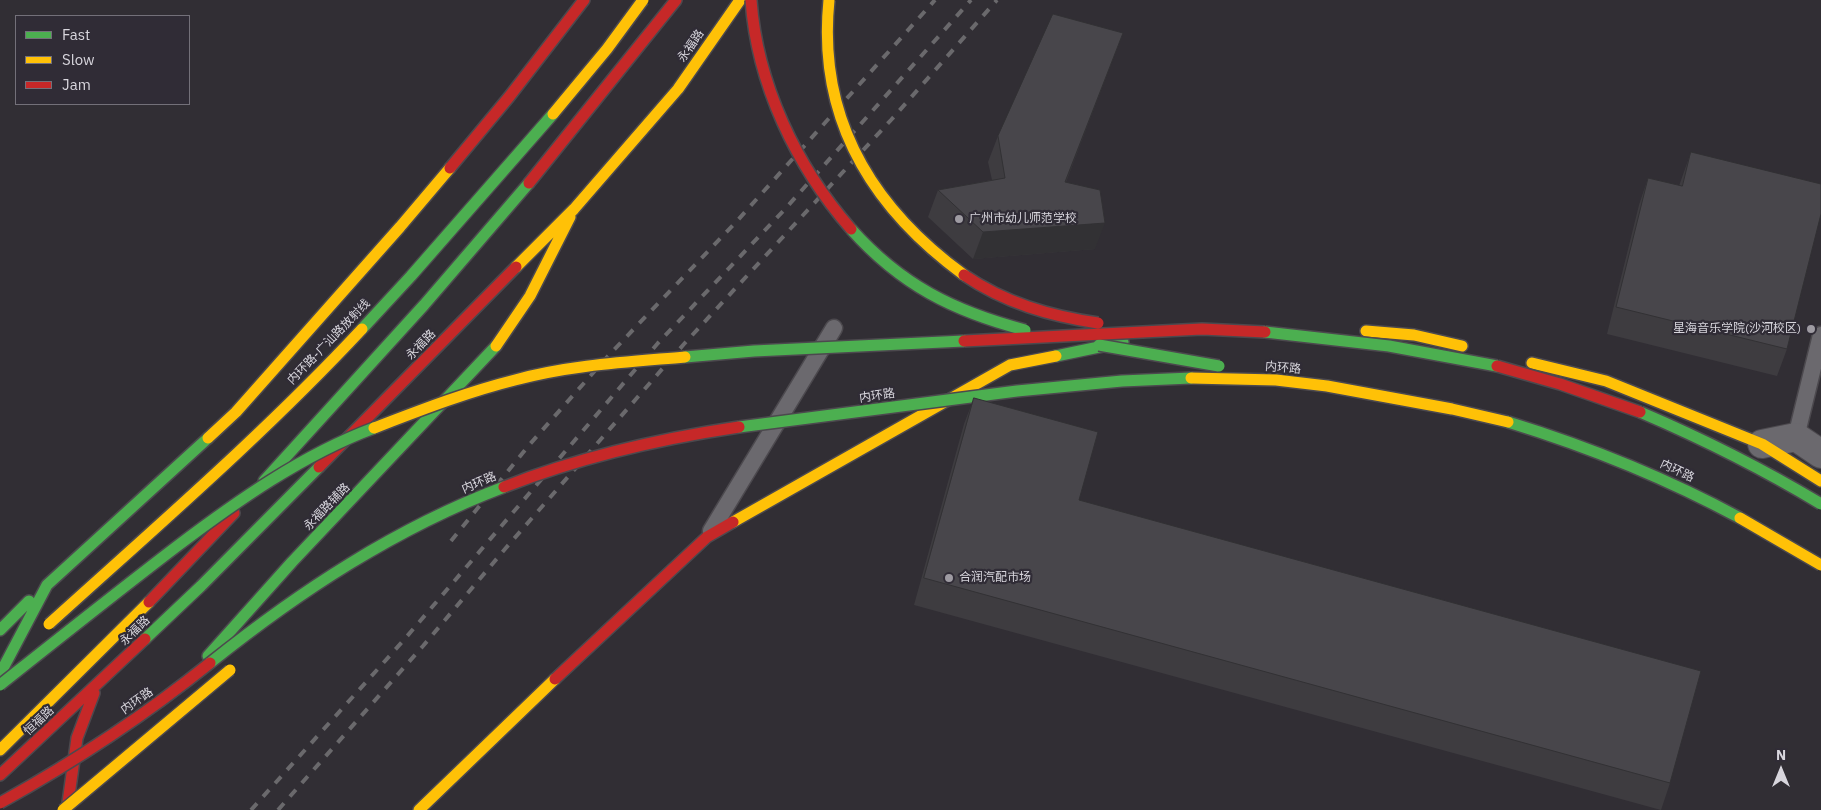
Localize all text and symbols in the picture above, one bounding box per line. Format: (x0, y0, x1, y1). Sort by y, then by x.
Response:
legend (15, 15, 190, 105)
text: Fast (62, 25, 90, 44)
street label: 永福路 (675, 27, 707, 65)
text: Slow (62, 50, 95, 69)
text: Jam (62, 75, 91, 94)
place label: 广州市幼儿师范学校 (969, 212, 1077, 226)
marker: 广州市幼儿师范学校 (953, 213, 965, 225)
street label: 内环路-广汕路放射线 (285, 296, 373, 388)
place label: 星海音乐学院(沙河校区) (1673, 322, 1801, 336)
marker: 星海音乐学院(沙河校区) (1805, 323, 1817, 335)
street label: 永福路 (403, 327, 439, 363)
street label: 内环路 (1264, 359, 1302, 377)
street label: 内环路 (858, 386, 896, 406)
street label: 内环路 (1658, 457, 1696, 485)
street label: 内环路 (460, 469, 498, 497)
street label: 永福路辅路 (301, 480, 353, 534)
place label: 合润汽配市场 (959, 571, 1031, 585)
marker: 合润汽配市场 (943, 572, 955, 584)
street label: 永福路 (117, 613, 153, 649)
street label: 内环路 (118, 685, 156, 717)
street label: 恒福路 (21, 703, 57, 739)
north arrow (1756, 745, 1806, 795)
text: N (1776, 746, 1786, 764)

